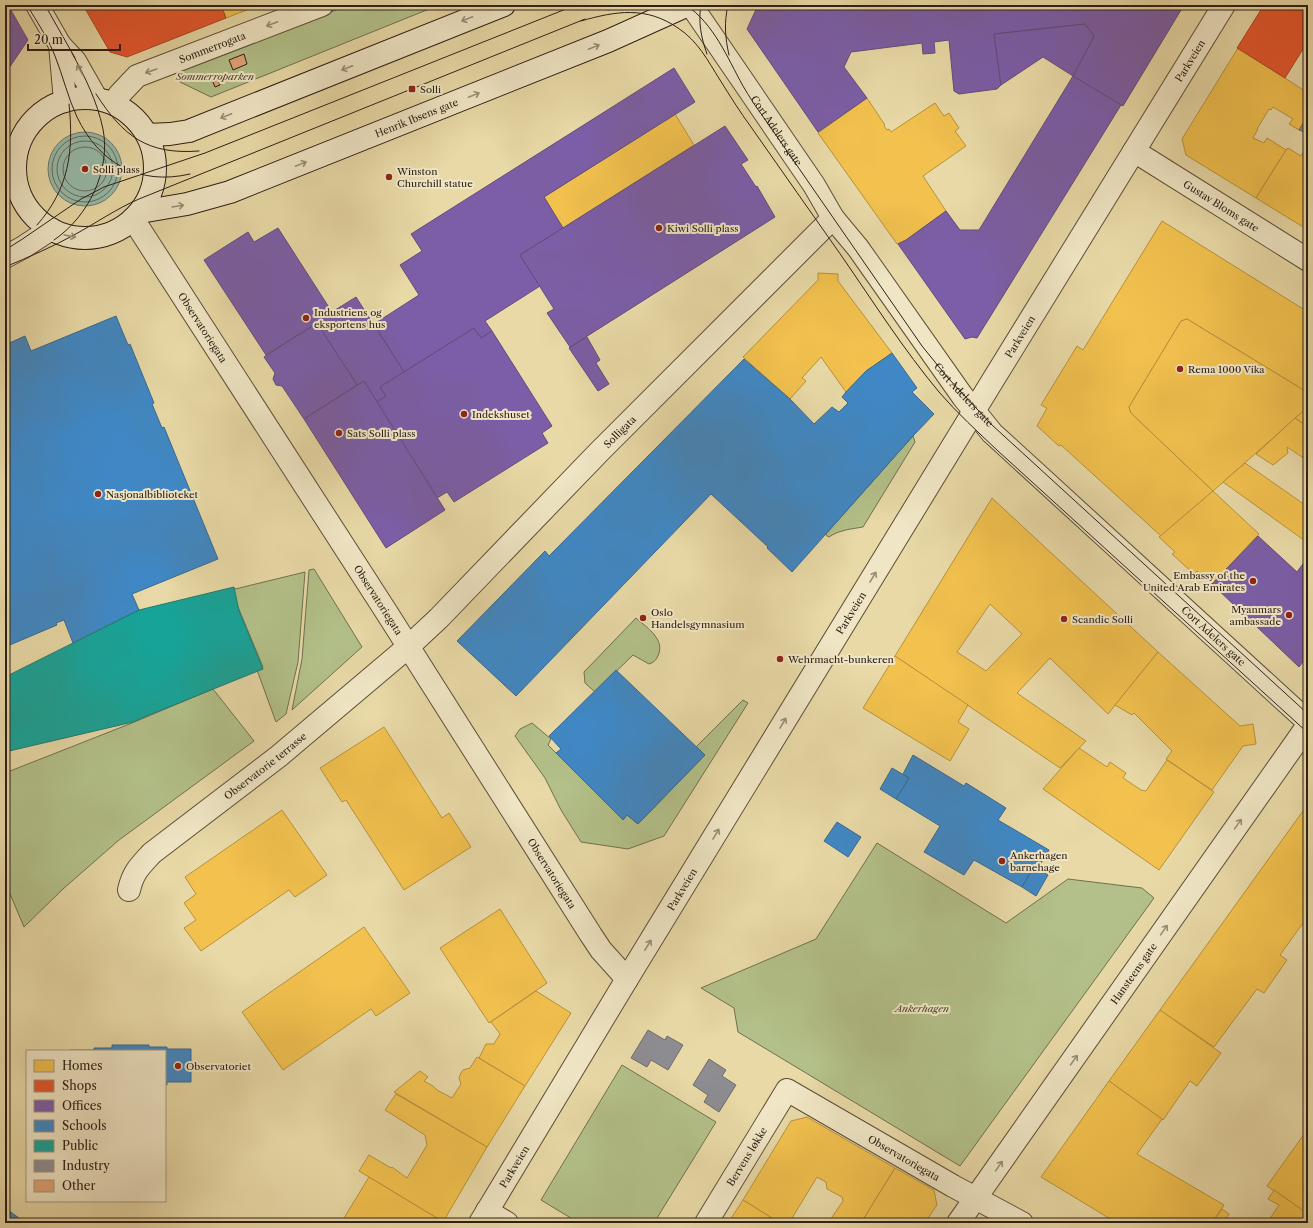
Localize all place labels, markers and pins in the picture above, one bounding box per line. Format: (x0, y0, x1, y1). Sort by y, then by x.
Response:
place label: Solli (420, 83, 441, 96)
marker: Solli (407, 84, 417, 94)
place label: Solli plass (93, 163, 140, 176)
marker: Solli plass (80, 164, 90, 174)
place label: Winston Churchill statue (396, 165, 473, 190)
marker: Winston Churchill statue (384, 172, 394, 182)
place label: Kiwi Solli plass (667, 222, 739, 235)
marker: Kiwi Solli plass (654, 223, 664, 233)
place label: Industriens og eksportens hus (314, 306, 385, 331)
marker: Industriens og eksportens hus (301, 313, 311, 323)
place label: Rema 1000 Vika (1188, 363, 1265, 376)
marker: Rema 1000 Vika (1175, 364, 1185, 374)
place label: Indekshuset (472, 408, 530, 421)
marker: Indekshuset (459, 409, 469, 419)
place label: Sats Solli plass (347, 427, 416, 440)
marker: Sats Solli plass (334, 428, 344, 438)
place label: Nasjonalbiblioteket (106, 488, 198, 501)
marker: Nasjonalbiblioteket (93, 489, 103, 499)
place label: Embassy of the United Arab Emirates (1143, 569, 1245, 594)
marker: Embassy of the United Arab Emirates (1248, 576, 1258, 586)
place label: Myanmars ambassade (1229, 603, 1281, 628)
place label: Oslo Handelsgymnasium (651, 606, 745, 631)
marker: Myanmars ambassade (1284, 610, 1294, 620)
marker: Oslo Handelsgymnasium (638, 613, 648, 623)
place label: Scandic Solli (1072, 613, 1133, 626)
marker: Scandic Solli (1059, 614, 1069, 624)
place label: Wehrmacht-bunkeren (787, 653, 894, 666)
marker: Wehrmacht-bunkeren (775, 654, 785, 664)
place label: Ankerhagen barnehage (1009, 849, 1068, 874)
marker: Ankerhagen barnehage (997, 856, 1007, 866)
place label: Observatoriet (186, 1060, 251, 1073)
marker: Observatoriet (173, 1061, 183, 1071)

